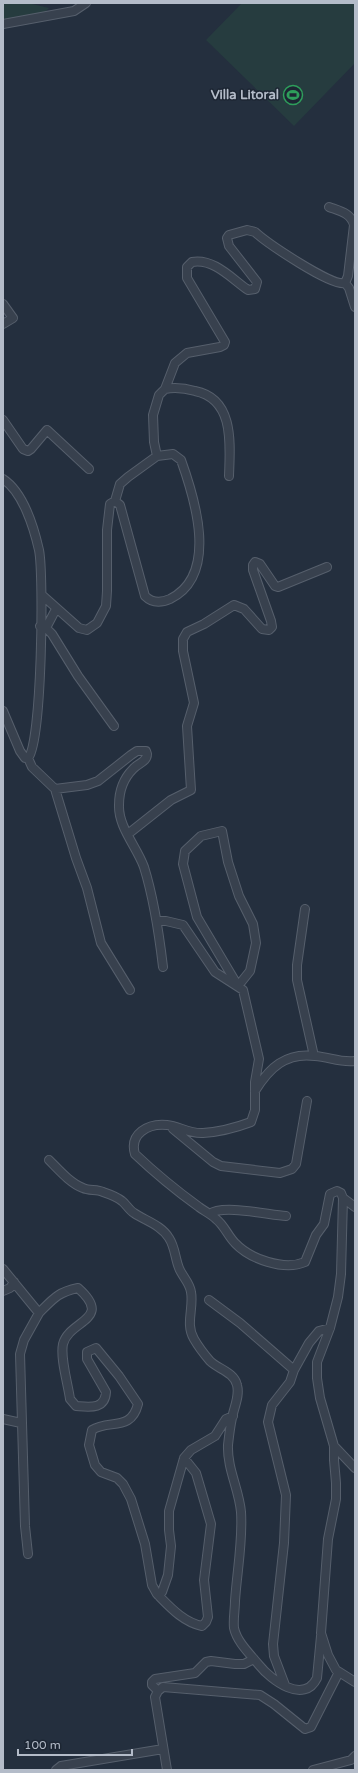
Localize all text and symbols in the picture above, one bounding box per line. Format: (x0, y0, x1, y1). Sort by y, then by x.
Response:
sports icon: Villa Litoral (282, 84, 304, 106)
place label: Villa Litoral (211, 87, 279, 103)
scale bar (18, 1731, 132, 1757)
text: 100 m (24, 1738, 61, 1752)

